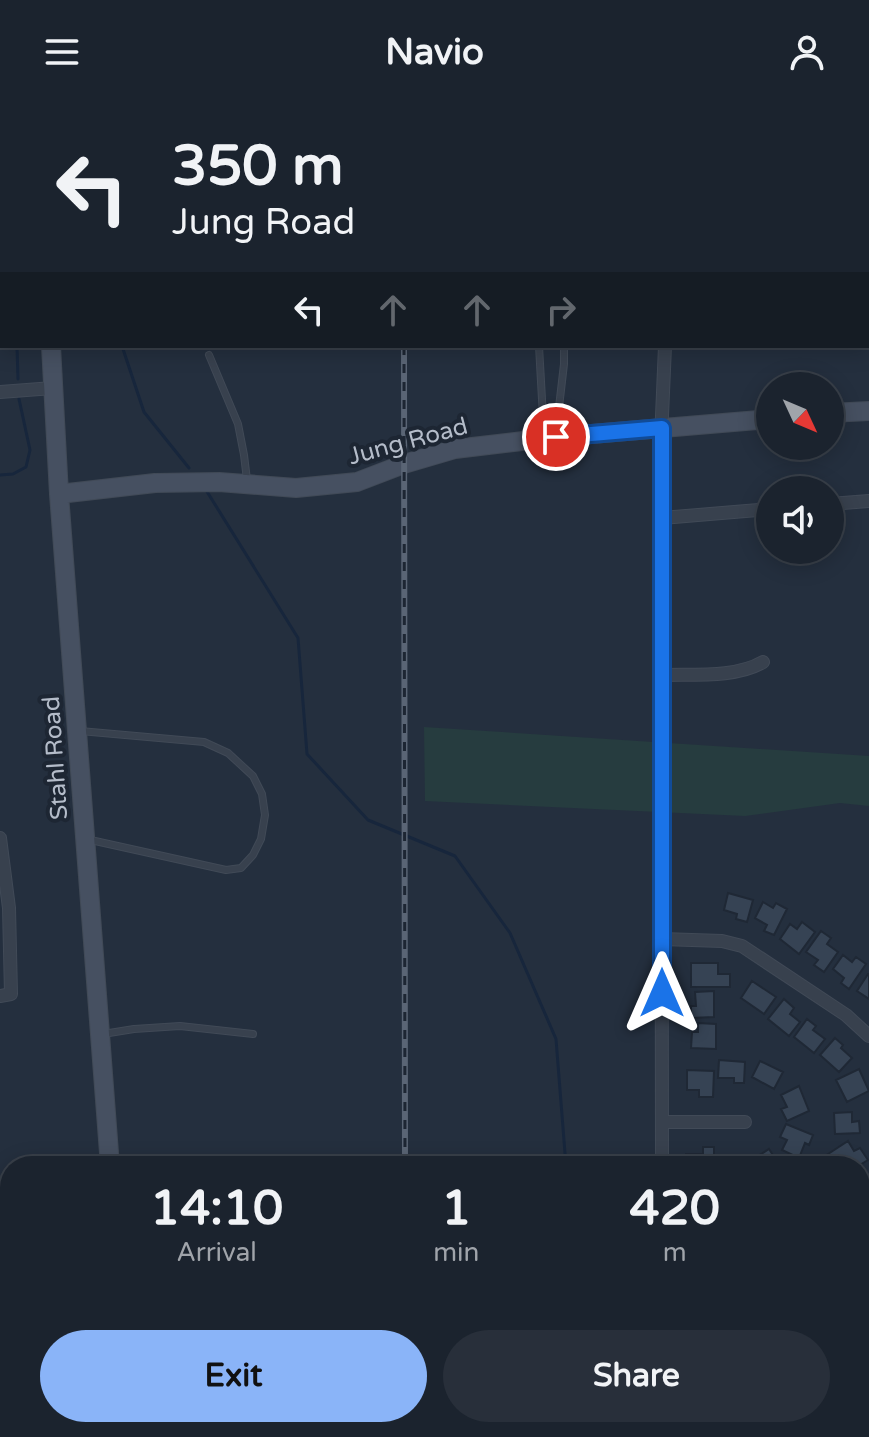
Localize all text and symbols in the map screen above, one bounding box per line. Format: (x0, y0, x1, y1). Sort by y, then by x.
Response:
icon: menu (40, 30, 84, 74)
icon: person (785, 30, 829, 74)
text: Navio (385, 31, 484, 74)
text: 350 m (172, 133, 343, 200)
icon: left (40, 136, 144, 240)
text: Jung Road (172, 201, 355, 244)
icon: left (287, 288, 331, 332)
icon: ahead (371, 288, 415, 332)
icon: ahead (455, 288, 499, 332)
icon: right (539, 288, 583, 332)
north arrow (756, 372, 844, 460)
map controls (756, 372, 844, 564)
pin (522, 403, 590, 471)
street label: Jung Road (345, 412, 471, 471)
icon: arrive (534, 415, 578, 459)
button: sound (756, 476, 844, 564)
street label: Stahl Road (37, 695, 74, 821)
position arrow (620, 951, 704, 1035)
text: 14:10 (150, 1180, 283, 1238)
text: 1 (441, 1180, 471, 1238)
text: 420 (629, 1180, 720, 1238)
text: Arrival (176, 1237, 257, 1268)
text: min (433, 1237, 479, 1268)
text: m (663, 1237, 687, 1268)
button: Exit (40, 1330, 427, 1422)
button: Share (443, 1330, 830, 1422)

